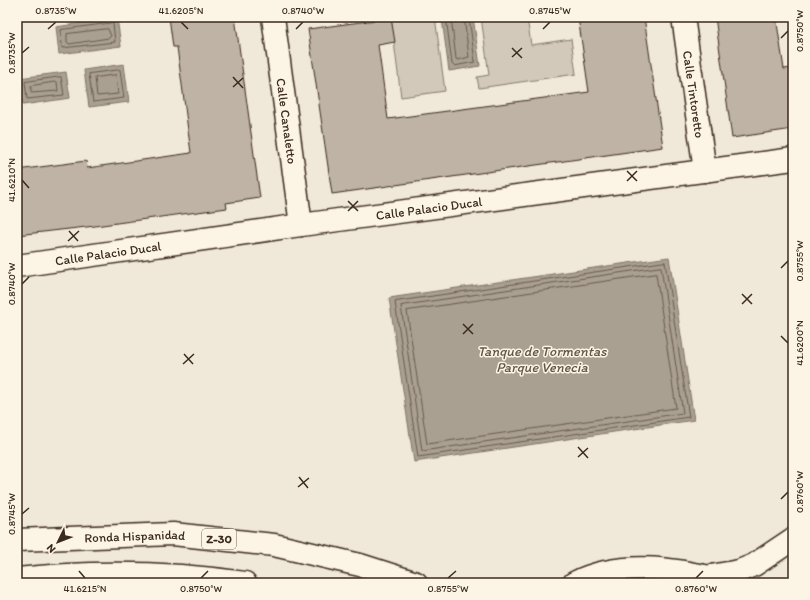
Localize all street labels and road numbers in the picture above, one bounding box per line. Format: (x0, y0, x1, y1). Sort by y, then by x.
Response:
street label: Calle Tintoretto (680, 50, 708, 139)
street label: Calle Canaletto (274, 77, 300, 165)
street label: Calle Palacio Ducal (375, 193, 483, 222)
street label: Calle Palacio Ducal (54, 238, 162, 268)
street label: Ronda Hispanidad (84, 526, 186, 545)
road number: Z-30 (202, 529, 236, 549)

